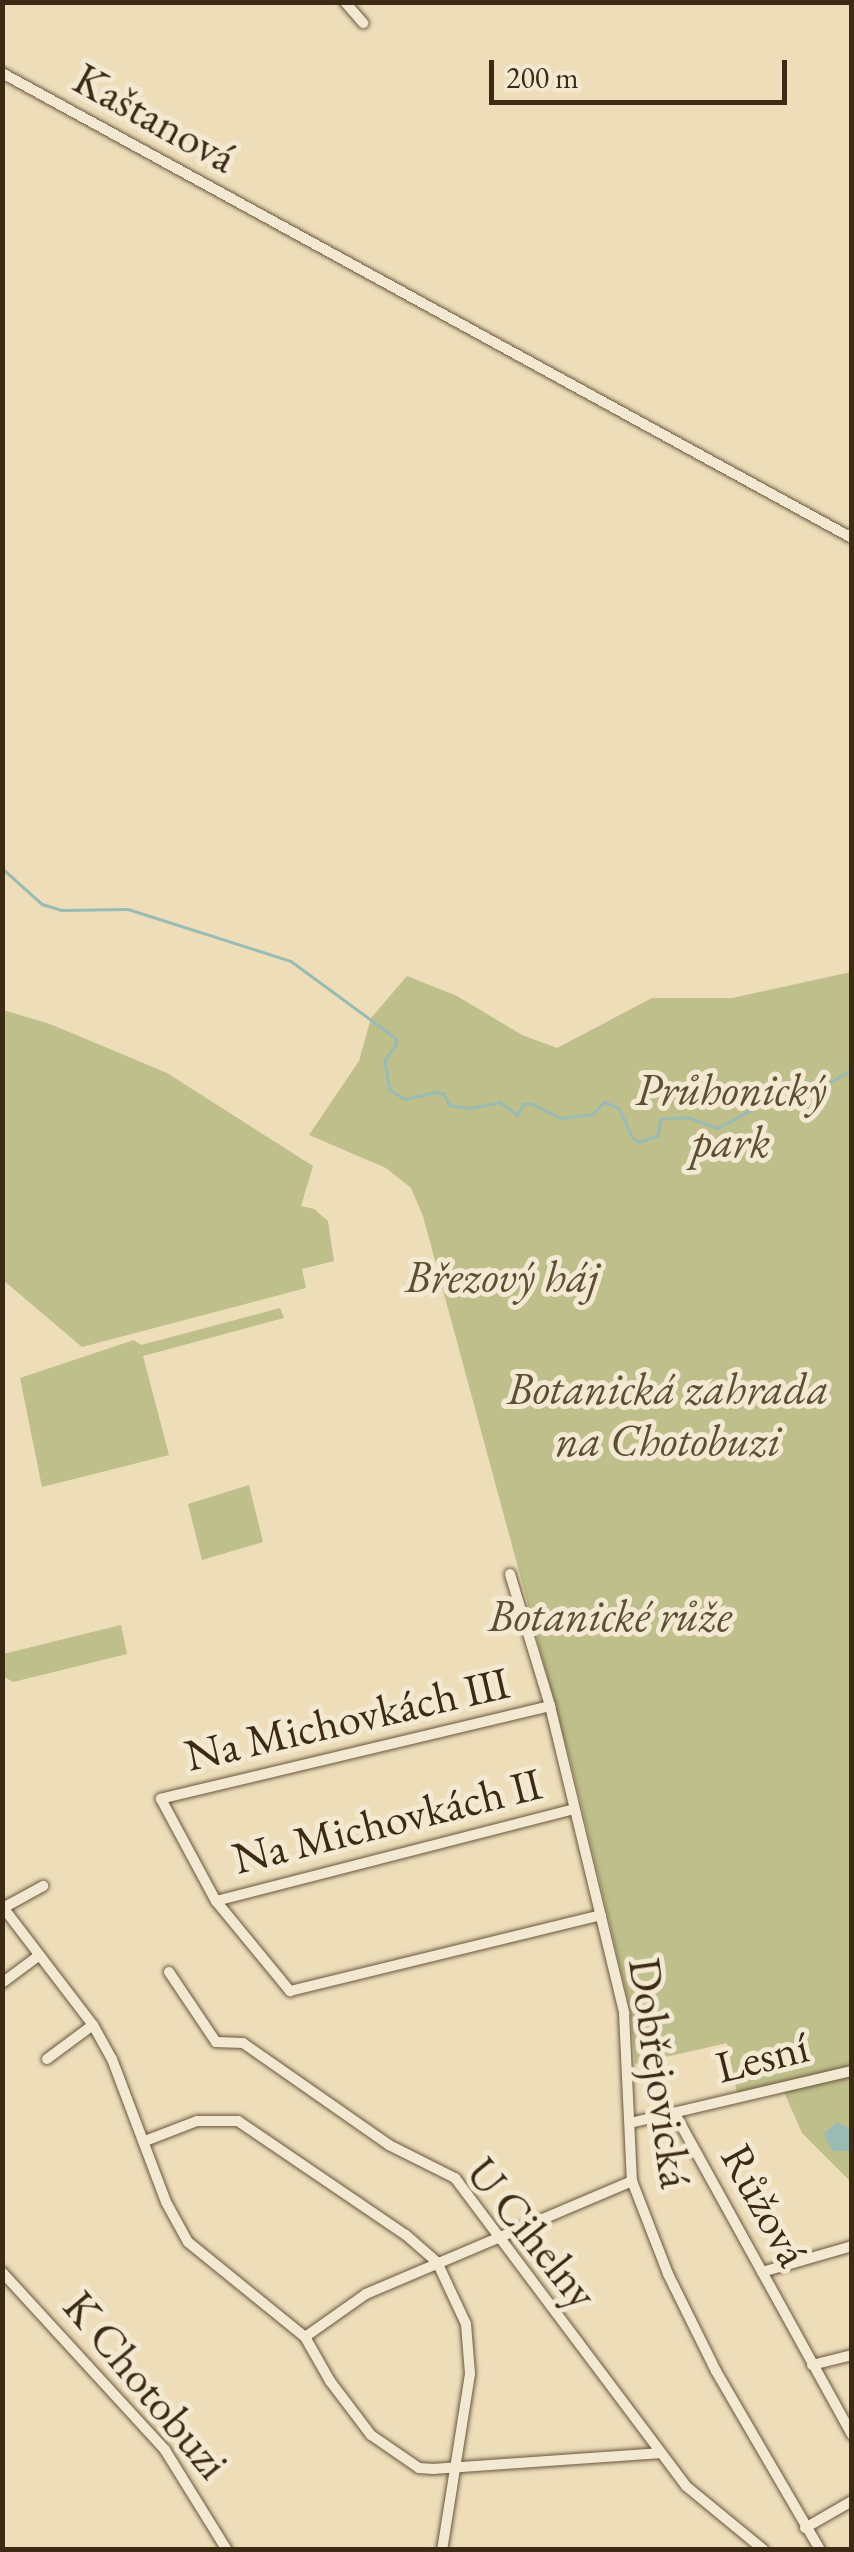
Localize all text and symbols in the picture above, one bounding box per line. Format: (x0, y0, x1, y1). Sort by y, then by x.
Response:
scale bar (494, 40, 792, 102)
street label: Kaštanová (64, 51, 246, 185)
text: 200 m (506, 58, 579, 97)
park label: Průhonický park (635, 1063, 827, 1169)
park label: Březový háj (405, 1250, 599, 1304)
park label: Botanická zahrada na Chotobuzi (507, 1362, 829, 1468)
park label: Botanické růže (488, 1589, 732, 1643)
street label: Na Michovkách Ⅲ (180, 1655, 514, 1783)
street label: Na Michovkách Ⅱ (227, 1757, 547, 1885)
street label: Dobřejovická (617, 1954, 703, 2192)
street label: Lesní (710, 2020, 814, 2094)
street label: Růžová (710, 2134, 820, 2276)
street label: U Cihelny (455, 2147, 609, 2319)
street label: K Chotobuzi (52, 2280, 240, 2490)

